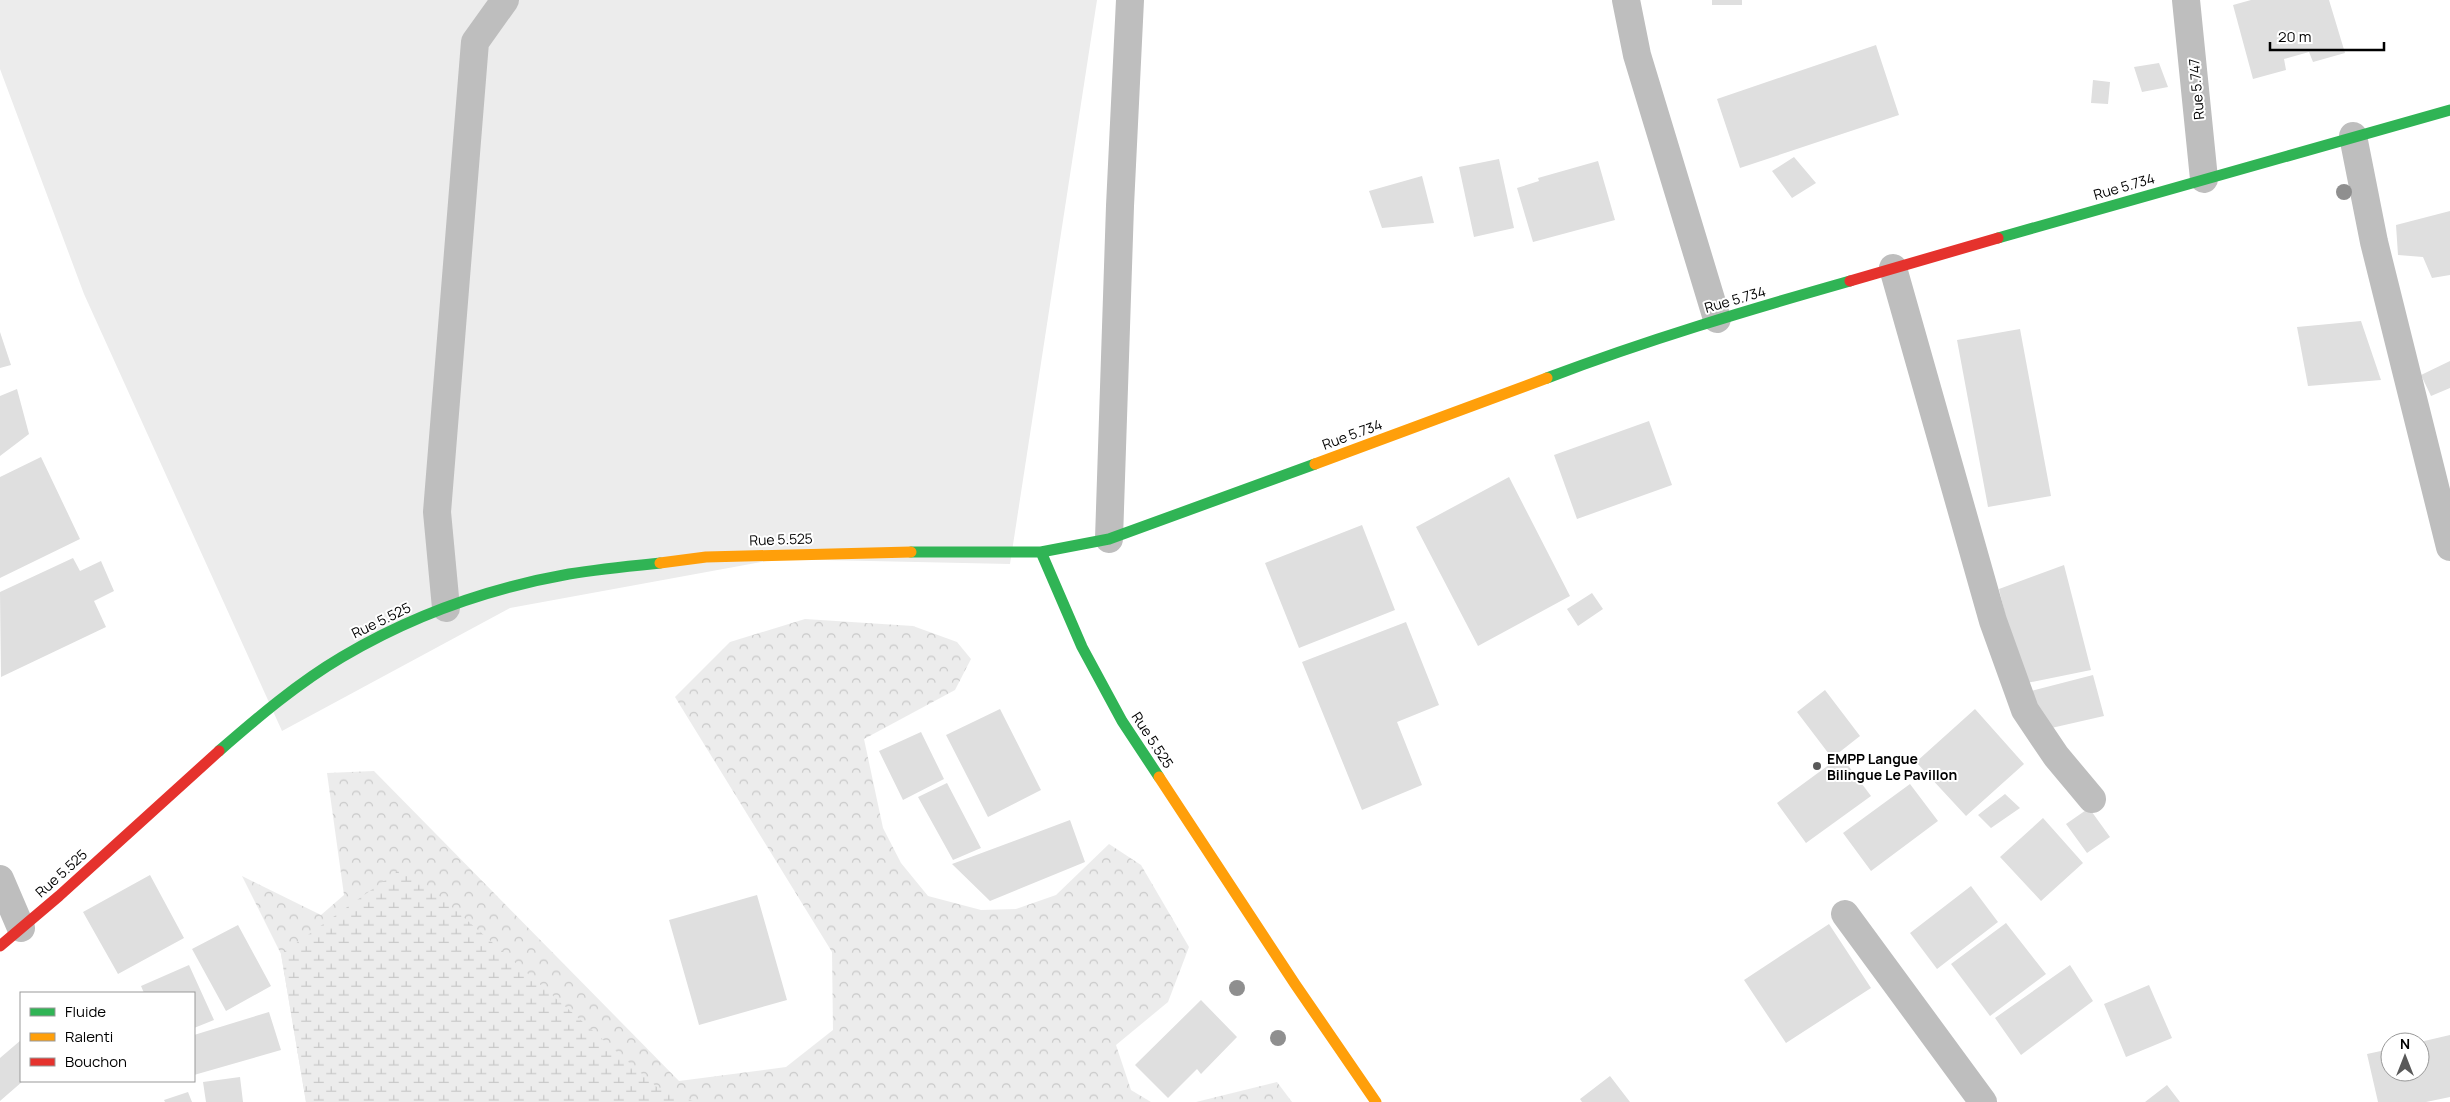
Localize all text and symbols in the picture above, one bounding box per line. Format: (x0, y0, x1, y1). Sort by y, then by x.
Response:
scale bar (2270, 20, 2384, 52)
text: 20 m (2278, 26, 2311, 47)
street label: Rue 5.747 (2184, 58, 2208, 120)
street label: Rue 5.734 (2091, 168, 2157, 204)
street label: Rue 5.734 (1702, 281, 1768, 317)
street label: Rue 5.734 (1319, 414, 1385, 454)
street label: Rue 5.525 (749, 528, 813, 550)
street label: Rue 5.525 (348, 598, 414, 642)
street label: Rue 5.525 (1128, 708, 1178, 772)
place label: EMPP Langue Bilingue Le Pavillon (1827, 749, 1957, 784)
marker: EMPP Langue Bilingue Le Pavillon (1811, 760, 1823, 772)
street label: Rue 5.525 (31, 845, 91, 901)
legend (20, 992, 195, 1082)
text: Fluide (65, 1001, 106, 1022)
text: Ralenti (65, 1026, 113, 1047)
north arrow (2380, 1032, 2430, 1082)
text: N (2400, 1034, 2410, 1053)
text: Bouchon (65, 1051, 127, 1072)

